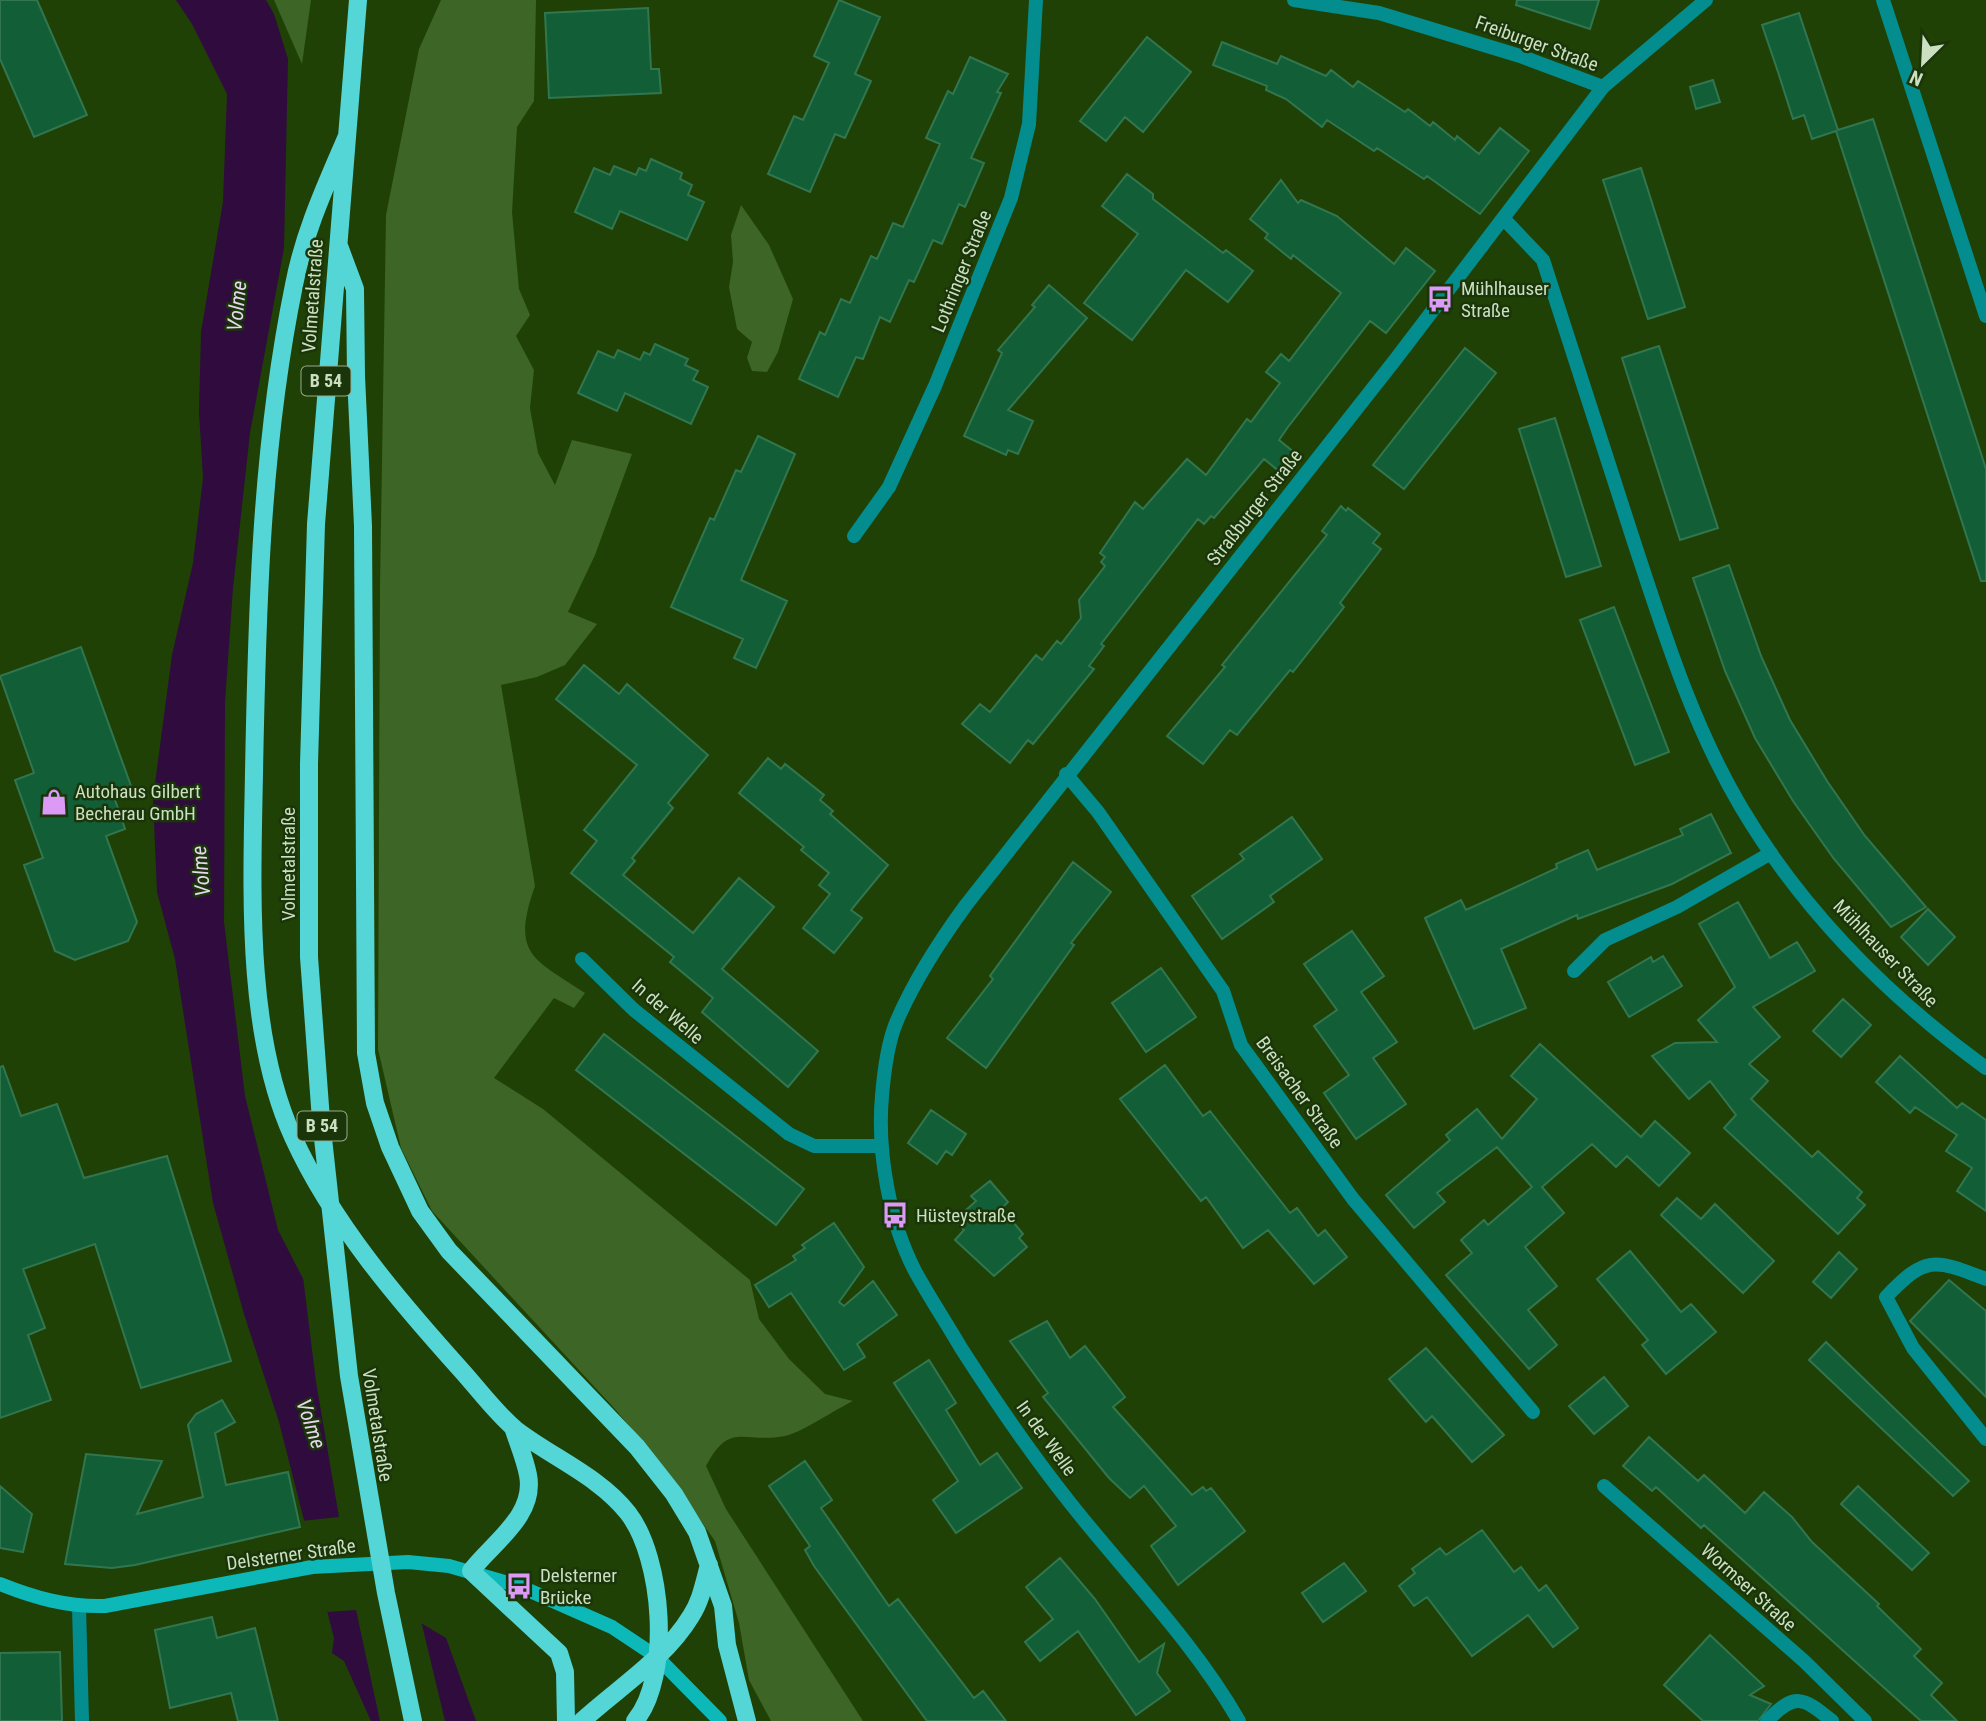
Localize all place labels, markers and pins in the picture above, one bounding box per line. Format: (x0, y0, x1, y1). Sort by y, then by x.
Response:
place label: Mühlhauser Straße (1461, 277, 1549, 322)
bus stop icon: Mühlhauser Straße (1425, 284, 1455, 314)
place label: Autohaus Gilbert Becherau GmbH (75, 780, 201, 825)
shop icon: Autohaus Gilbert Becherau GmbH (39, 787, 69, 817)
bus stop icon: Hüsteystraße (880, 1200, 910, 1230)
place label: Hüsteystraße (916, 1204, 1016, 1227)
place label: Delsterner Brücke (540, 1564, 617, 1609)
bus stop icon: Delsterner Brücke (504, 1571, 534, 1601)

